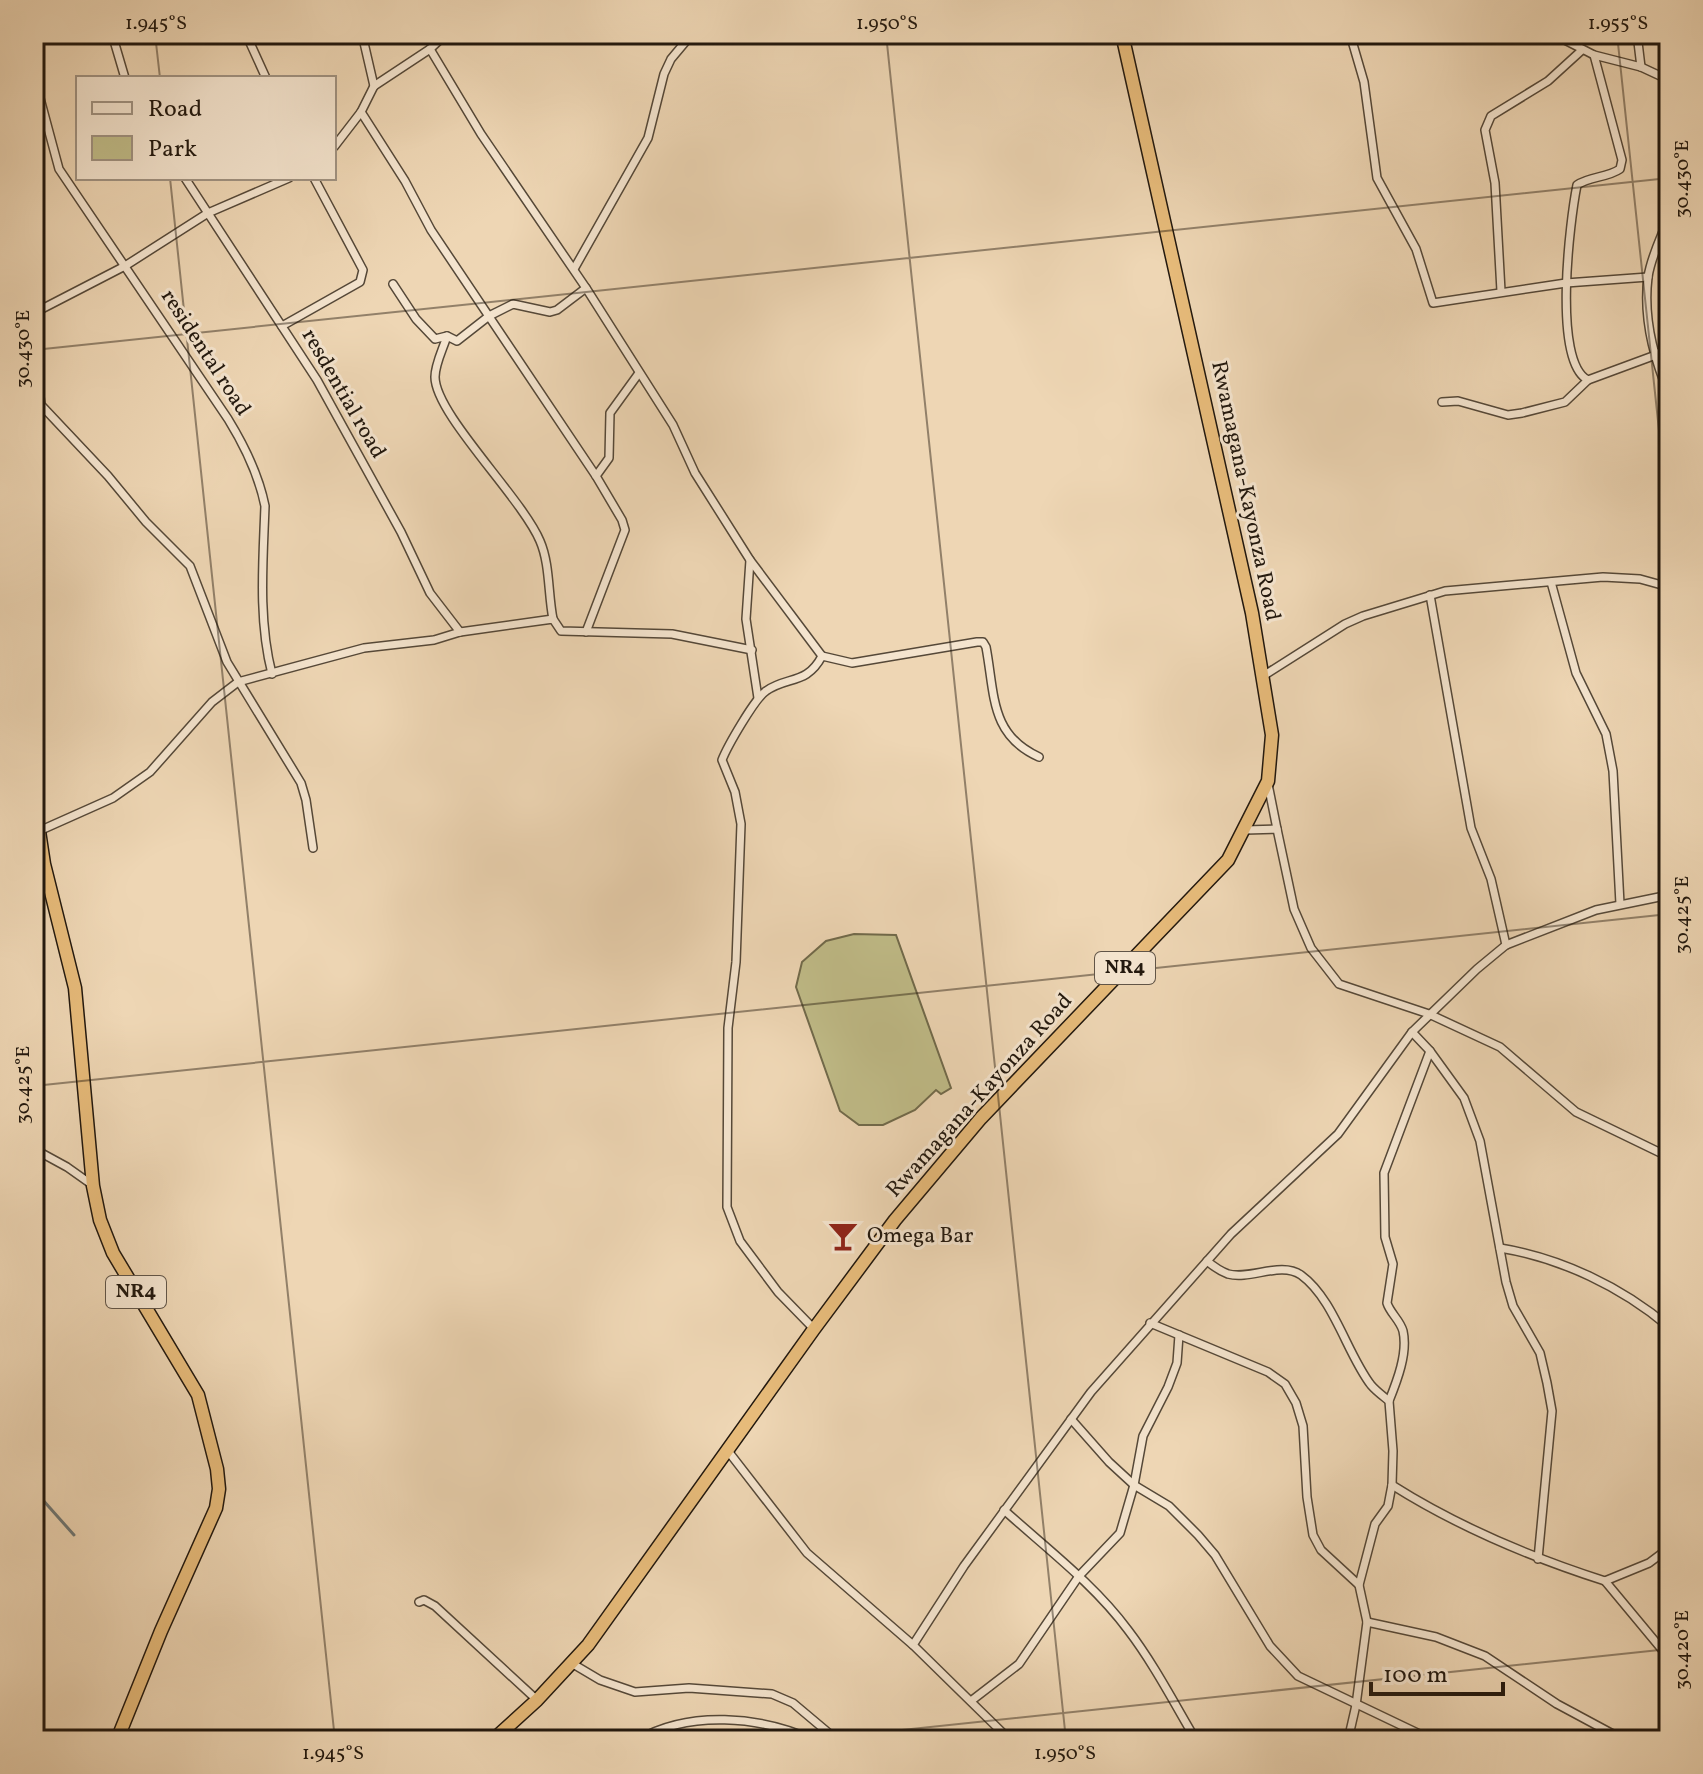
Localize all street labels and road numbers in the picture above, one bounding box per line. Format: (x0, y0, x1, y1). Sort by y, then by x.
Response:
street label: residental road (152, 283, 258, 423)
street label: resdential road (293, 323, 393, 465)
street label: Rwamagana-Kayonza Road (1202, 358, 1288, 624)
road number: NR4 (1095, 952, 1155, 984)
street label: Rwamagana-Kayonza Road (880, 987, 1080, 1205)
road number: NR4 (106, 1276, 166, 1308)

